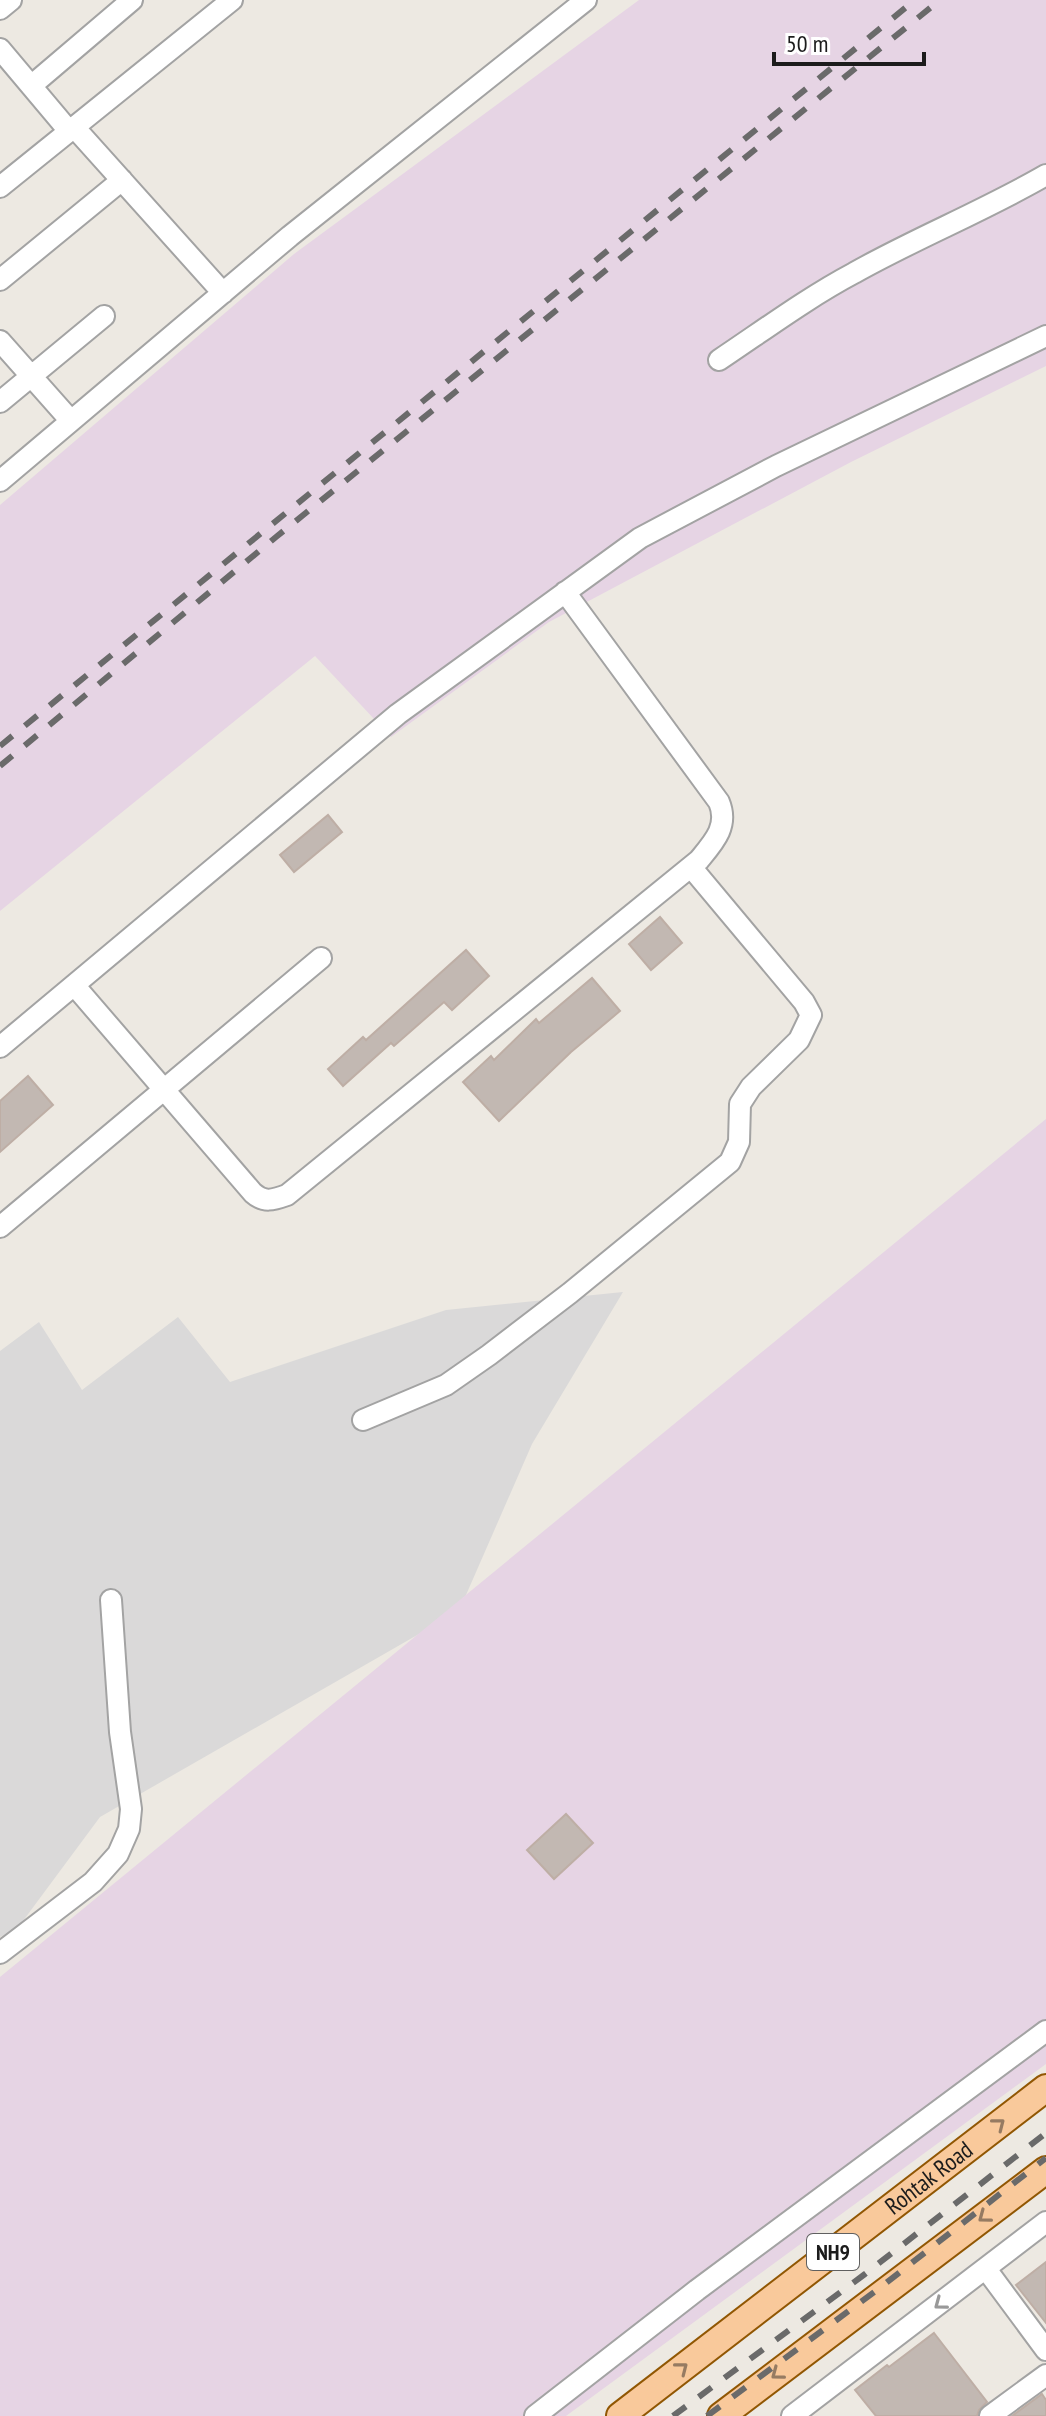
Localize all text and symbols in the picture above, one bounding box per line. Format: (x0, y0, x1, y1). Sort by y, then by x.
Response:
scale bar (774, 16, 924, 66)
text: 50 m (786, 28, 828, 59)
one-way arrow (990, 2119, 1004, 2134)
street label: Rohtak Road (879, 2134, 979, 2221)
one-way arrow (978, 2207, 993, 2221)
road number: NH9 (807, 2234, 859, 2270)
one-way arrow (934, 2295, 949, 2309)
one-way arrow (673, 2364, 688, 2378)
one-way arrow (771, 2364, 785, 2378)

